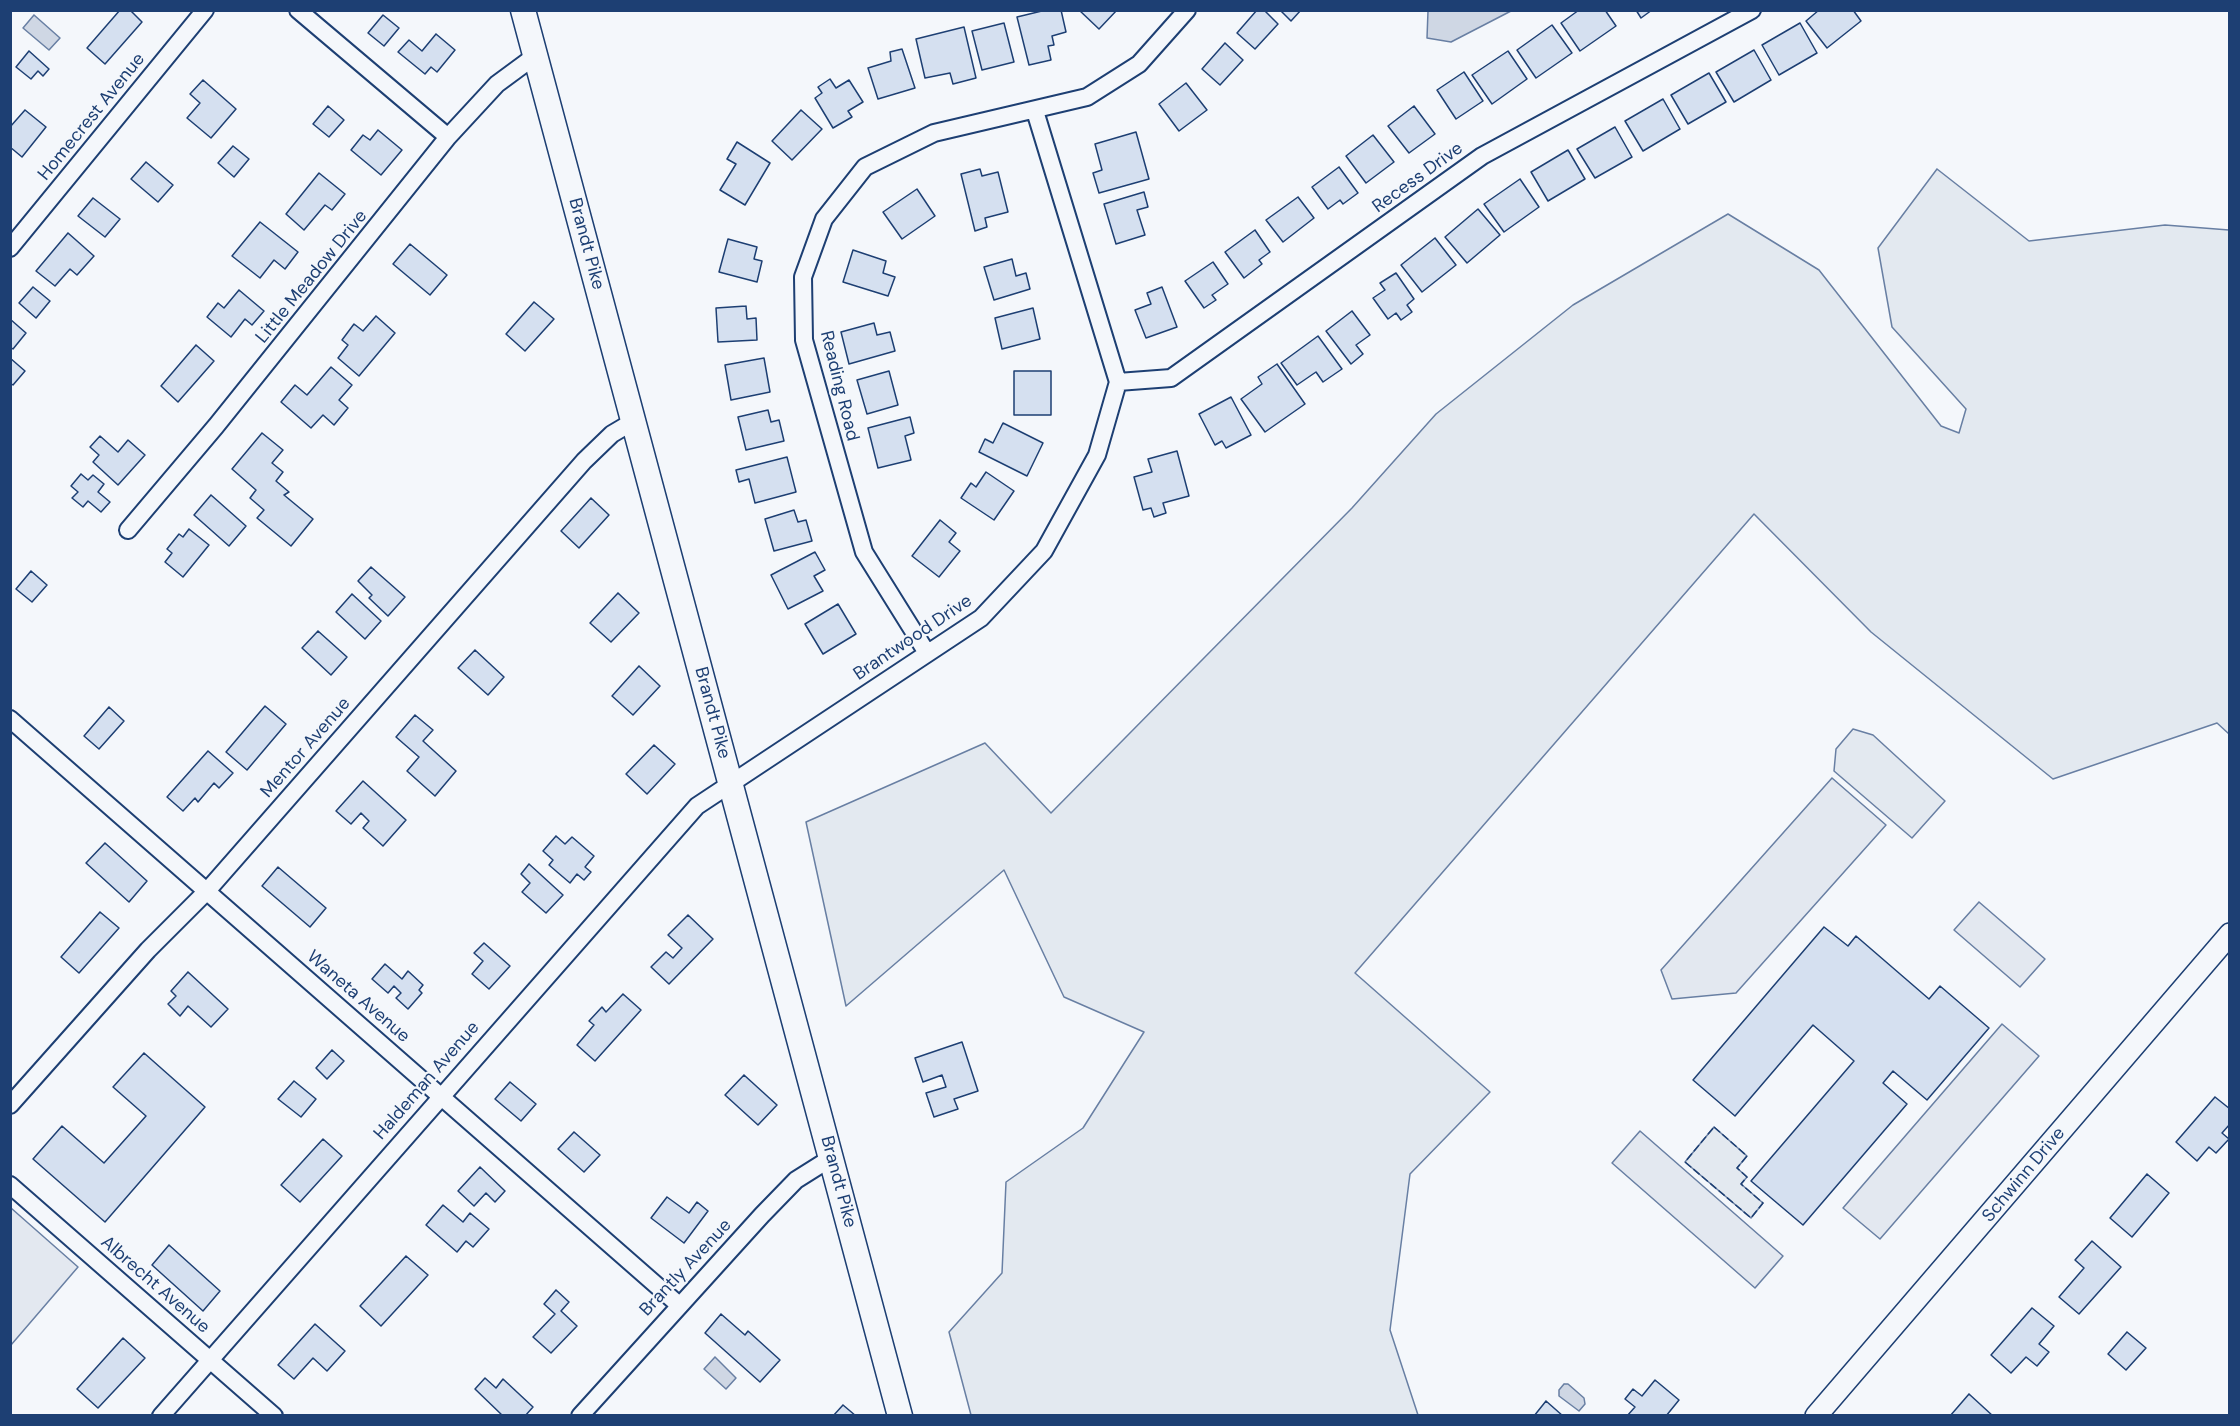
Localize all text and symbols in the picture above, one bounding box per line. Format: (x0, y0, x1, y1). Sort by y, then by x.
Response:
street label: Homecrest Avenue (34, 49, 150, 185)
street label: Recess Drive (1369, 138, 1467, 218)
street label: Brandt Pike (563, 196, 609, 292)
street label: Little Meadow Drive (252, 206, 372, 348)
street label: Reading Road (815, 329, 863, 443)
street label: Brantwood Drive (850, 590, 976, 686)
street label: Brandt Pike (689, 665, 735, 761)
street label: Mentor Avenue (257, 693, 355, 803)
street label: Waneta Avenue (302, 946, 414, 1048)
street label: Haldeman Avenue (370, 1017, 484, 1145)
street label: Schwinn Drive (1978, 1123, 2070, 1227)
street label: Brandt Pike (815, 1134, 861, 1230)
street label: Brantly Avenue (636, 1215, 736, 1321)
street label: Albrecht Avenue (96, 1232, 214, 1338)

